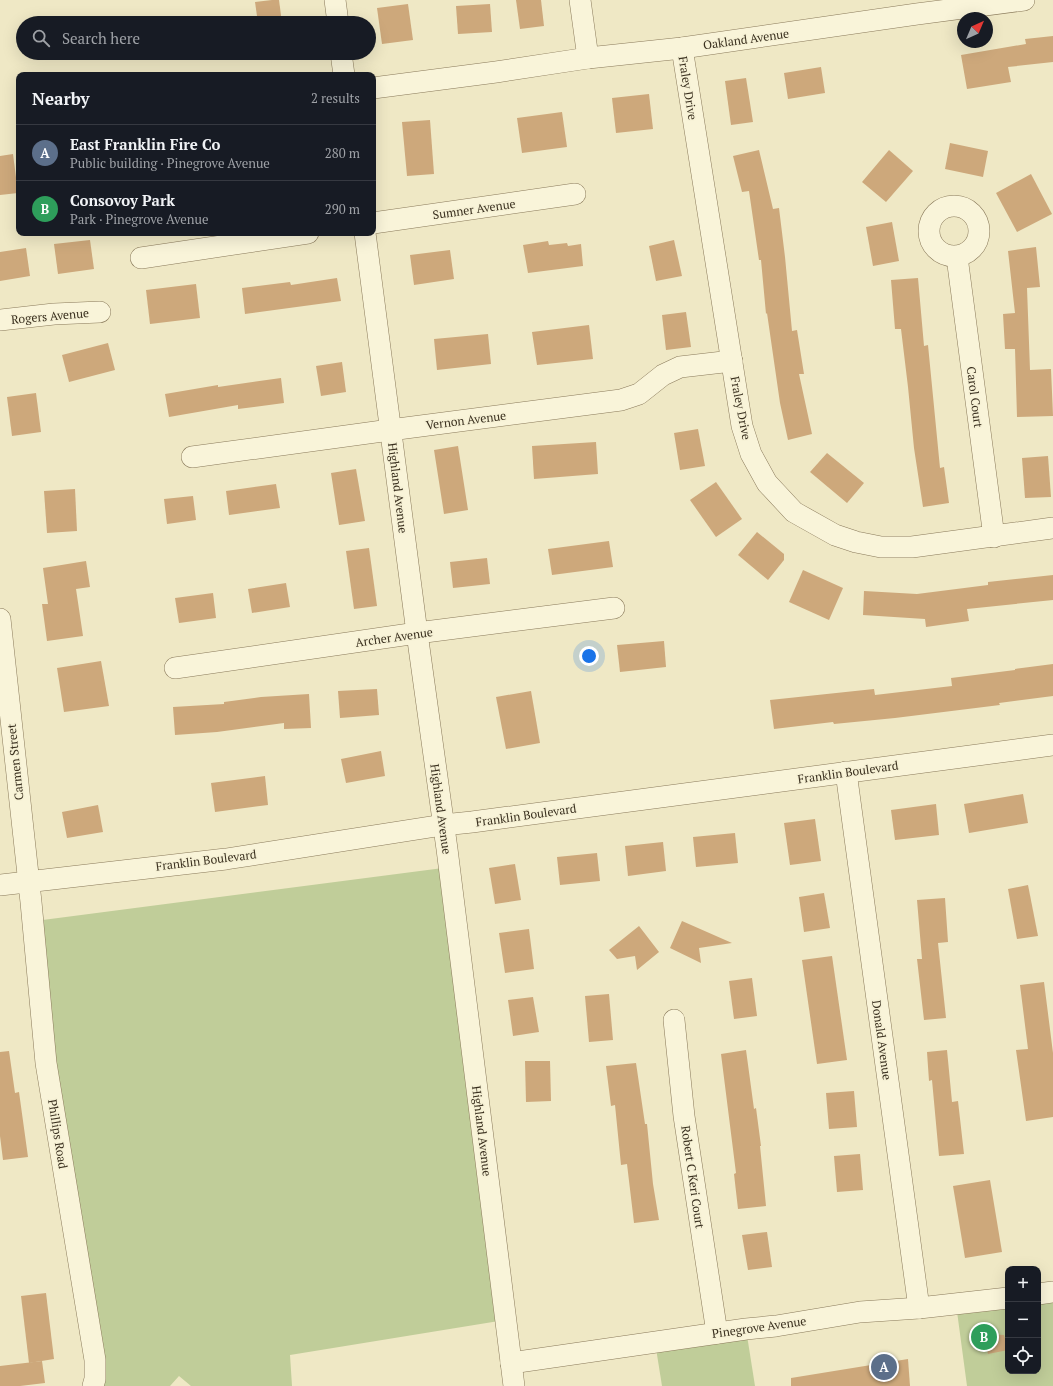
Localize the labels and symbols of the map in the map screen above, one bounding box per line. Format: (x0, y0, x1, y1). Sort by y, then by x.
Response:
north arrow (957, 12, 993, 48)
street label: Oakland Avenue (702, 26, 790, 52)
street label: Fraley Drive (676, 55, 700, 121)
street label: Sumner Avenue (432, 196, 516, 222)
street label: Rogers Avenue (10, 305, 90, 327)
street label: Carol Court (964, 366, 986, 429)
street label: Fraley Drive (728, 375, 754, 441)
street label: Vernon Avenue (425, 408, 507, 432)
street label: Highland Avenue (385, 442, 411, 534)
street label: Archer Avenue (354, 624, 434, 650)
your location (579, 646, 599, 666)
street label: Carmen Street (3, 722, 26, 801)
street label: Franklin Boulevard (797, 757, 900, 786)
street label: Highland Avenue (427, 763, 455, 855)
street label: Franklin Boulevard (475, 800, 578, 829)
street label: Franklin Boulevard (155, 846, 258, 874)
street label: Donald Avenue (869, 999, 895, 1081)
street label: Highland Avenue (469, 1085, 495, 1177)
street label: Phillips Road (45, 1098, 71, 1170)
street label: Robert C Keri Court (678, 1125, 708, 1230)
street label: Pinegrove Avenue (711, 1313, 807, 1341)
pin: B (971, 1322, 997, 1352)
pin: A (871, 1352, 897, 1382)

